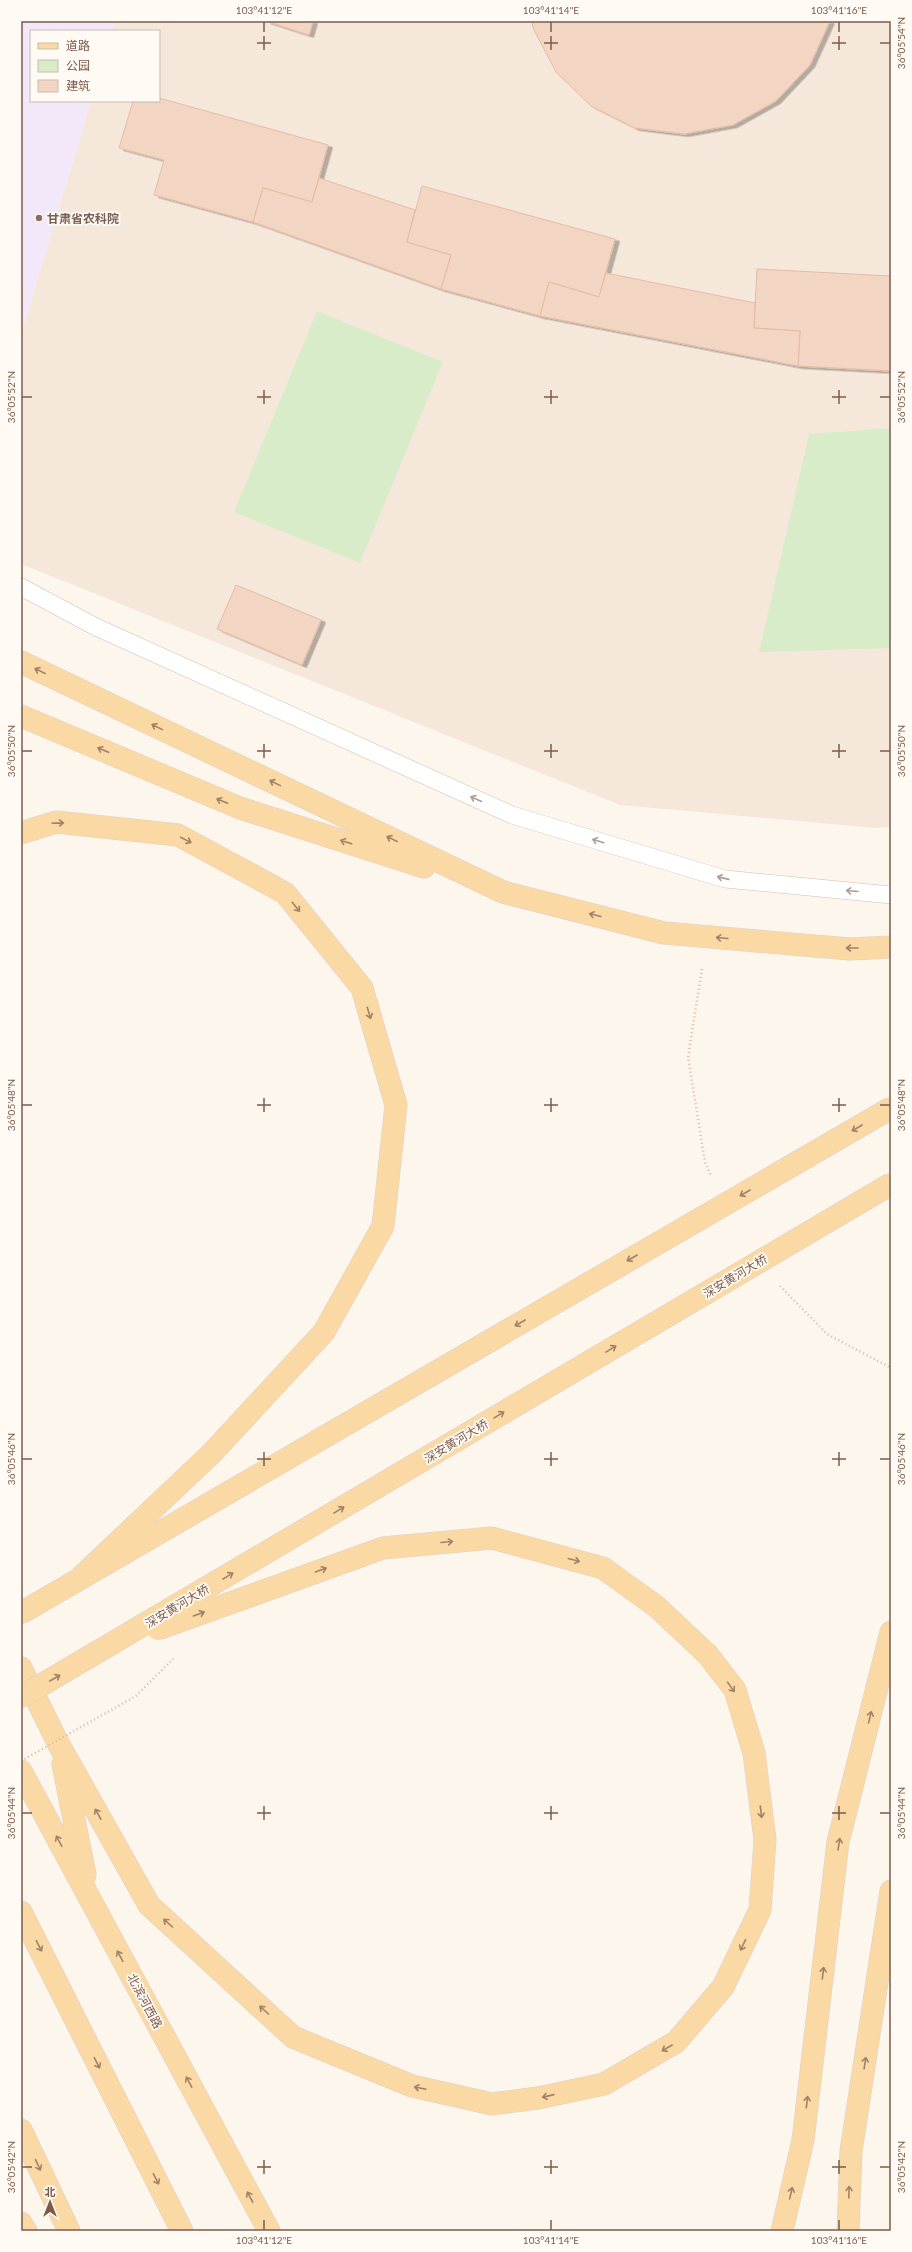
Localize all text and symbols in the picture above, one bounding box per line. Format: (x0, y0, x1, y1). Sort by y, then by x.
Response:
text: 103°41'12"E (236, 4, 292, 16)
text: 103°41'14"E (523, 4, 579, 16)
text: 103°41'16"E (811, 4, 867, 16)
text: 36°05'54"N (895, 17, 907, 69)
legend (30, 30, 160, 102)
text: 道路 (66, 38, 90, 53)
text: 公园 (66, 58, 90, 73)
text: 建筑 (66, 78, 90, 93)
place label: 甘肃省农科院 (47, 211, 119, 226)
marker: 甘肃省农科院 (34, 213, 44, 223)
text: 36°05'52"N (5, 371, 17, 423)
text: 36°05'52"N (895, 371, 907, 423)
one-way arrow (34, 667, 46, 674)
one-way arrow (152, 723, 164, 730)
text: 36°05'50"N (5, 725, 17, 777)
text: 36°05'50"N (895, 725, 907, 777)
one-way arrow (97, 746, 109, 754)
one-way arrow (269, 779, 281, 786)
one-way arrow (470, 795, 482, 802)
one-way arrow (217, 796, 229, 804)
one-way arrow (52, 819, 65, 827)
one-way arrow (386, 835, 398, 842)
one-way arrow (180, 836, 192, 844)
one-way arrow (592, 837, 605, 844)
one-way arrow (339, 838, 352, 845)
one-way arrow (717, 874, 730, 882)
one-way arrow (846, 887, 859, 895)
one-way arrow (292, 902, 301, 912)
one-way arrow (589, 911, 602, 919)
one-way arrow (716, 934, 729, 941)
one-way arrow (846, 944, 859, 952)
one-way arrow (366, 1006, 373, 1019)
text: 36°05'48"N (5, 1079, 17, 1131)
text: 36°05'48"N (895, 1079, 907, 1131)
one-way arrow (851, 1124, 863, 1132)
one-way arrow (739, 1189, 751, 1197)
street label: 深安黄河大桥 (700, 1251, 770, 1301)
one-way arrow (626, 1254, 638, 1262)
one-way arrow (514, 1319, 526, 1327)
one-way arrow (605, 1345, 616, 1353)
one-way arrow (493, 1411, 505, 1419)
street label: 深安黄河大桥 (421, 1416, 491, 1466)
text: 36°05'46"N (5, 1433, 17, 1485)
text: 36°05'46"N (895, 1433, 907, 1485)
one-way arrow (333, 1505, 345, 1513)
one-way arrow (440, 1538, 453, 1545)
one-way arrow (567, 1557, 580, 1564)
one-way arrow (315, 1566, 328, 1573)
one-way arrow (222, 1572, 234, 1580)
street label: 深安黄河大桥 (142, 1581, 212, 1631)
one-way arrow (193, 1609, 205, 1617)
one-way arrow (49, 1673, 61, 1681)
one-way arrow (727, 1681, 735, 1692)
one-way arrow (866, 1711, 874, 1724)
text: 36°05'44"N (5, 1787, 17, 1839)
text: 36°05'44"N (895, 1787, 907, 1839)
one-way arrow (757, 1805, 765, 1818)
one-way arrow (94, 1808, 102, 1820)
one-way arrow (54, 1835, 62, 1847)
one-way arrow (835, 1838, 843, 1851)
one-way arrow (163, 1918, 173, 1927)
one-way arrow (739, 1938, 746, 1950)
one-way arrow (35, 1940, 43, 1952)
one-way arrow (116, 1950, 124, 1962)
one-way arrow (819, 1967, 827, 1980)
street label: 北滨河西路 (124, 1971, 166, 2031)
one-way arrow (259, 2006, 269, 2015)
one-way arrow (661, 2044, 673, 2052)
one-way arrow (94, 2056, 101, 2068)
one-way arrow (861, 2057, 869, 2070)
one-way arrow (184, 2076, 192, 2088)
one-way arrow (414, 2084, 427, 2092)
one-way arrow (542, 2093, 555, 2101)
one-way arrow (804, 2096, 811, 2109)
text: 36°05'42"N (5, 2141, 17, 2193)
text: 36°05'42"N (895, 2141, 907, 2193)
one-way arrow (35, 2159, 42, 2171)
one-way arrow (152, 2172, 160, 2184)
north arrow (30, 2182, 70, 2222)
text: 北 (45, 2185, 56, 2198)
one-way arrow (846, 2186, 853, 2199)
one-way arrow (787, 2187, 795, 2200)
one-way arrow (246, 2191, 254, 2203)
text: 103°41'12"E (236, 2234, 292, 2246)
text: 103°41'14"E (523, 2234, 579, 2246)
text: 103°41'16"E (811, 2234, 867, 2246)

